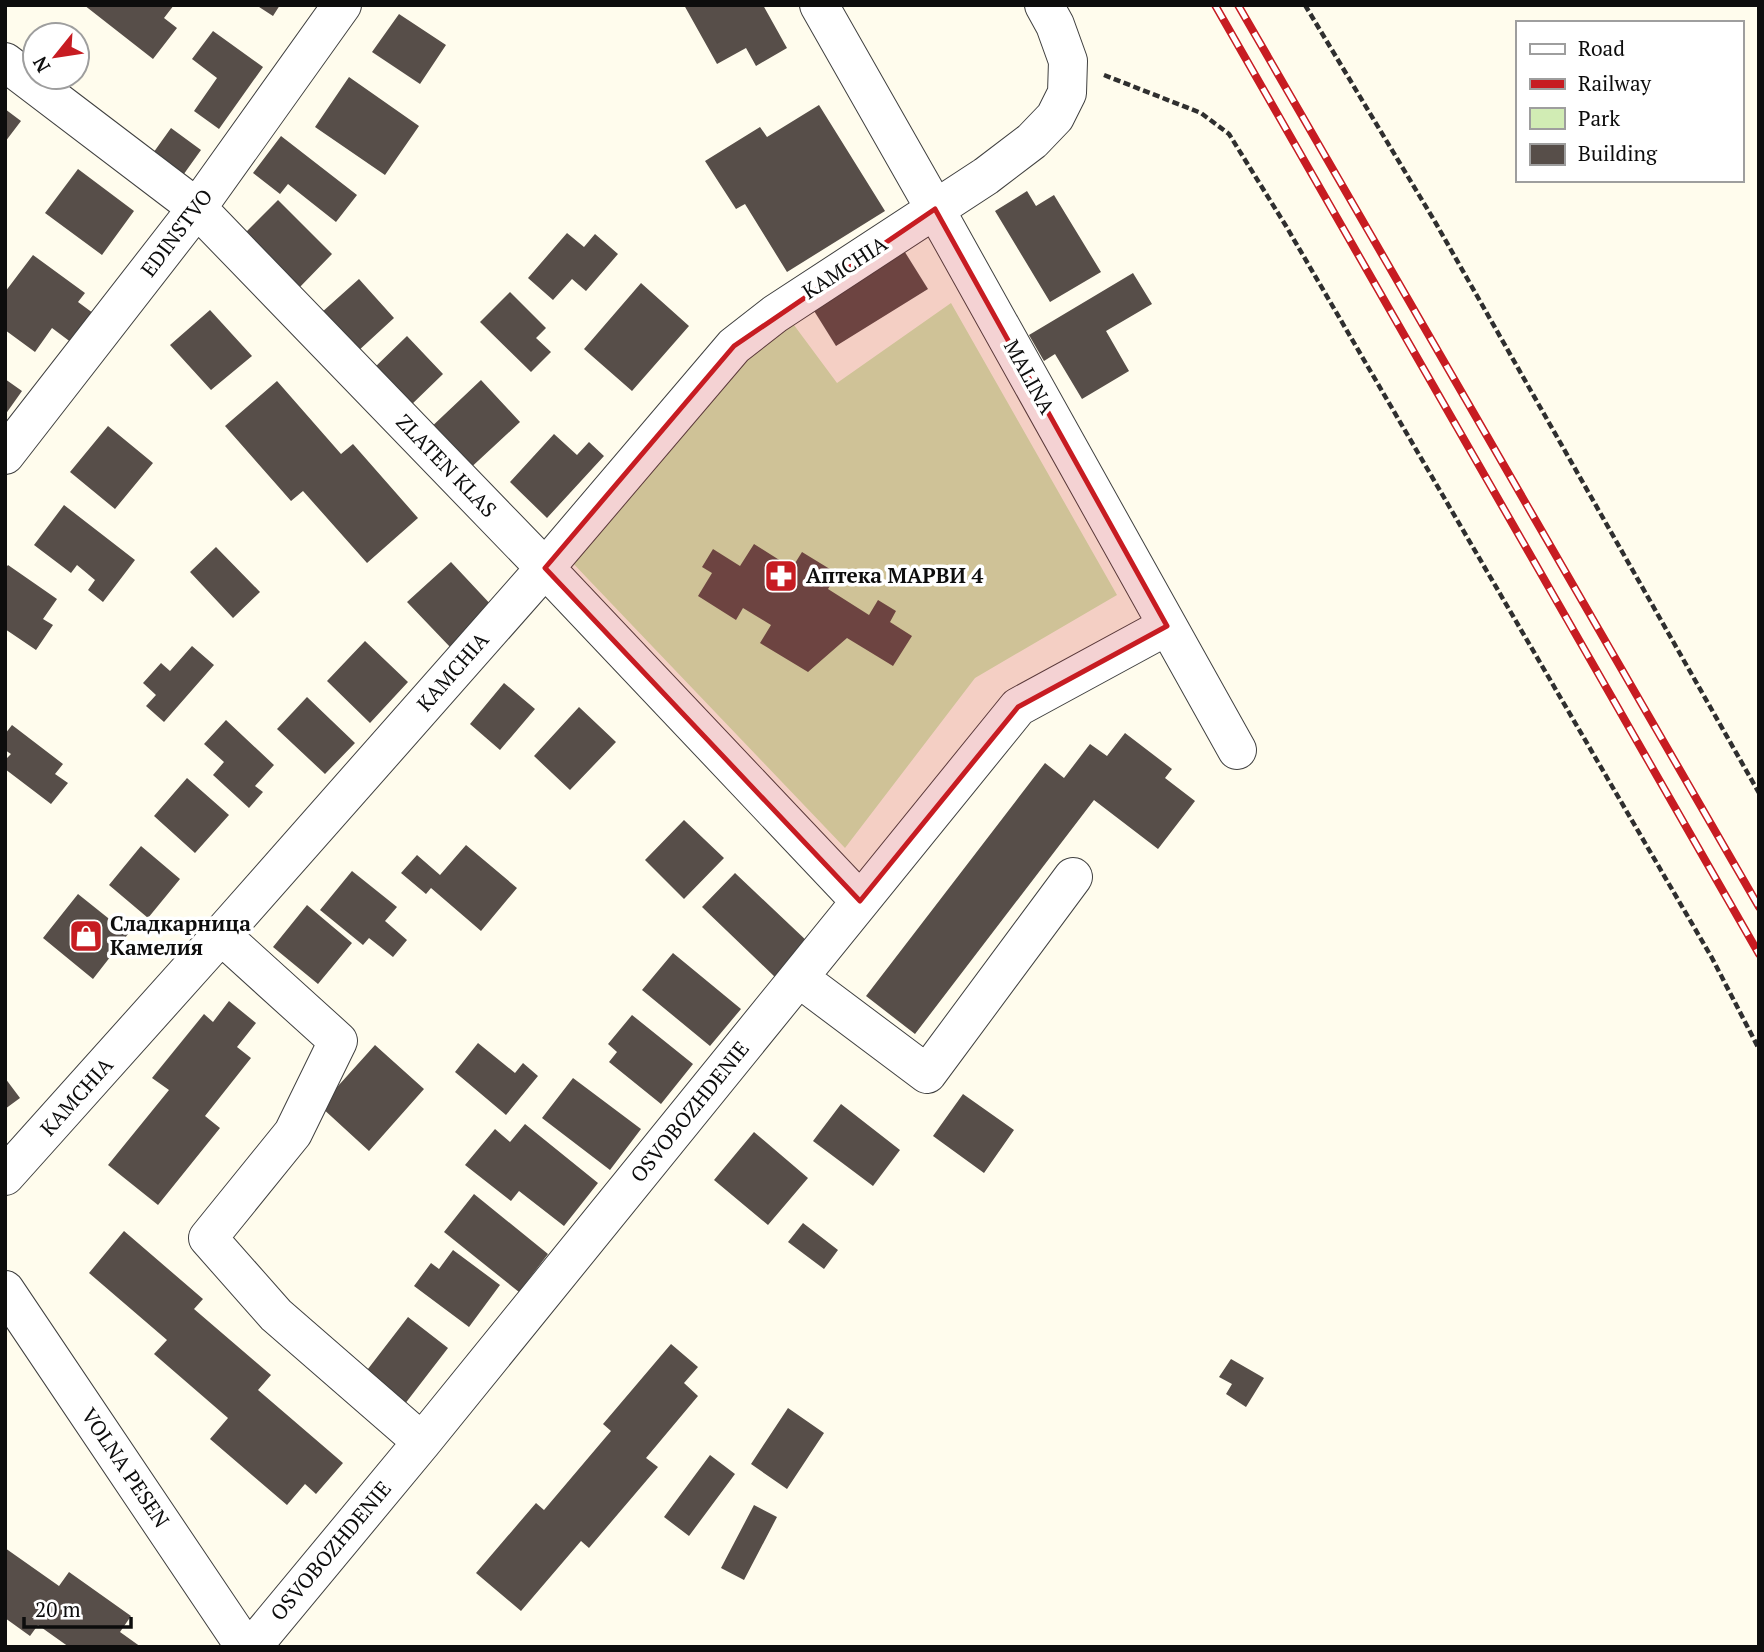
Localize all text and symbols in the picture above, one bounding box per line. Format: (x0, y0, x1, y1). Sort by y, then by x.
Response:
north arrow (21, 21, 91, 91)
legend (1516, 21, 1743, 182)
text: Road (1578, 34, 1625, 62)
text: N (26, 52, 55, 77)
text: Railway (1578, 69, 1652, 97)
text: Park (1578, 104, 1620, 132)
text: Building (1578, 139, 1658, 167)
street label: EDINSTVO (134, 183, 218, 282)
street label: KAMCHIA (796, 229, 893, 305)
street label: MALINA (998, 334, 1062, 419)
street label: ZLATEN KLAS (390, 408, 503, 523)
pharmacy icon: Аптека МАРВИ 4 (762, 557, 800, 595)
place label: Аптека МАРВИ 4 (806, 561, 983, 589)
street label: KAMCHIA (410, 625, 495, 717)
place label: Сладкарница Камелия (110, 909, 251, 961)
shop icon: Сладкарница Камелия (67, 917, 105, 955)
street label: OSVOBOZHDENIE (624, 1035, 755, 1188)
street label: KAMCHIA (34, 1051, 119, 1141)
street label: VOLNA PESEN (75, 1402, 176, 1533)
street label: OSVOBOZHDENIE (264, 1475, 397, 1626)
scale bar (24, 1586, 131, 1630)
text: 20 m (35, 1595, 81, 1623)

